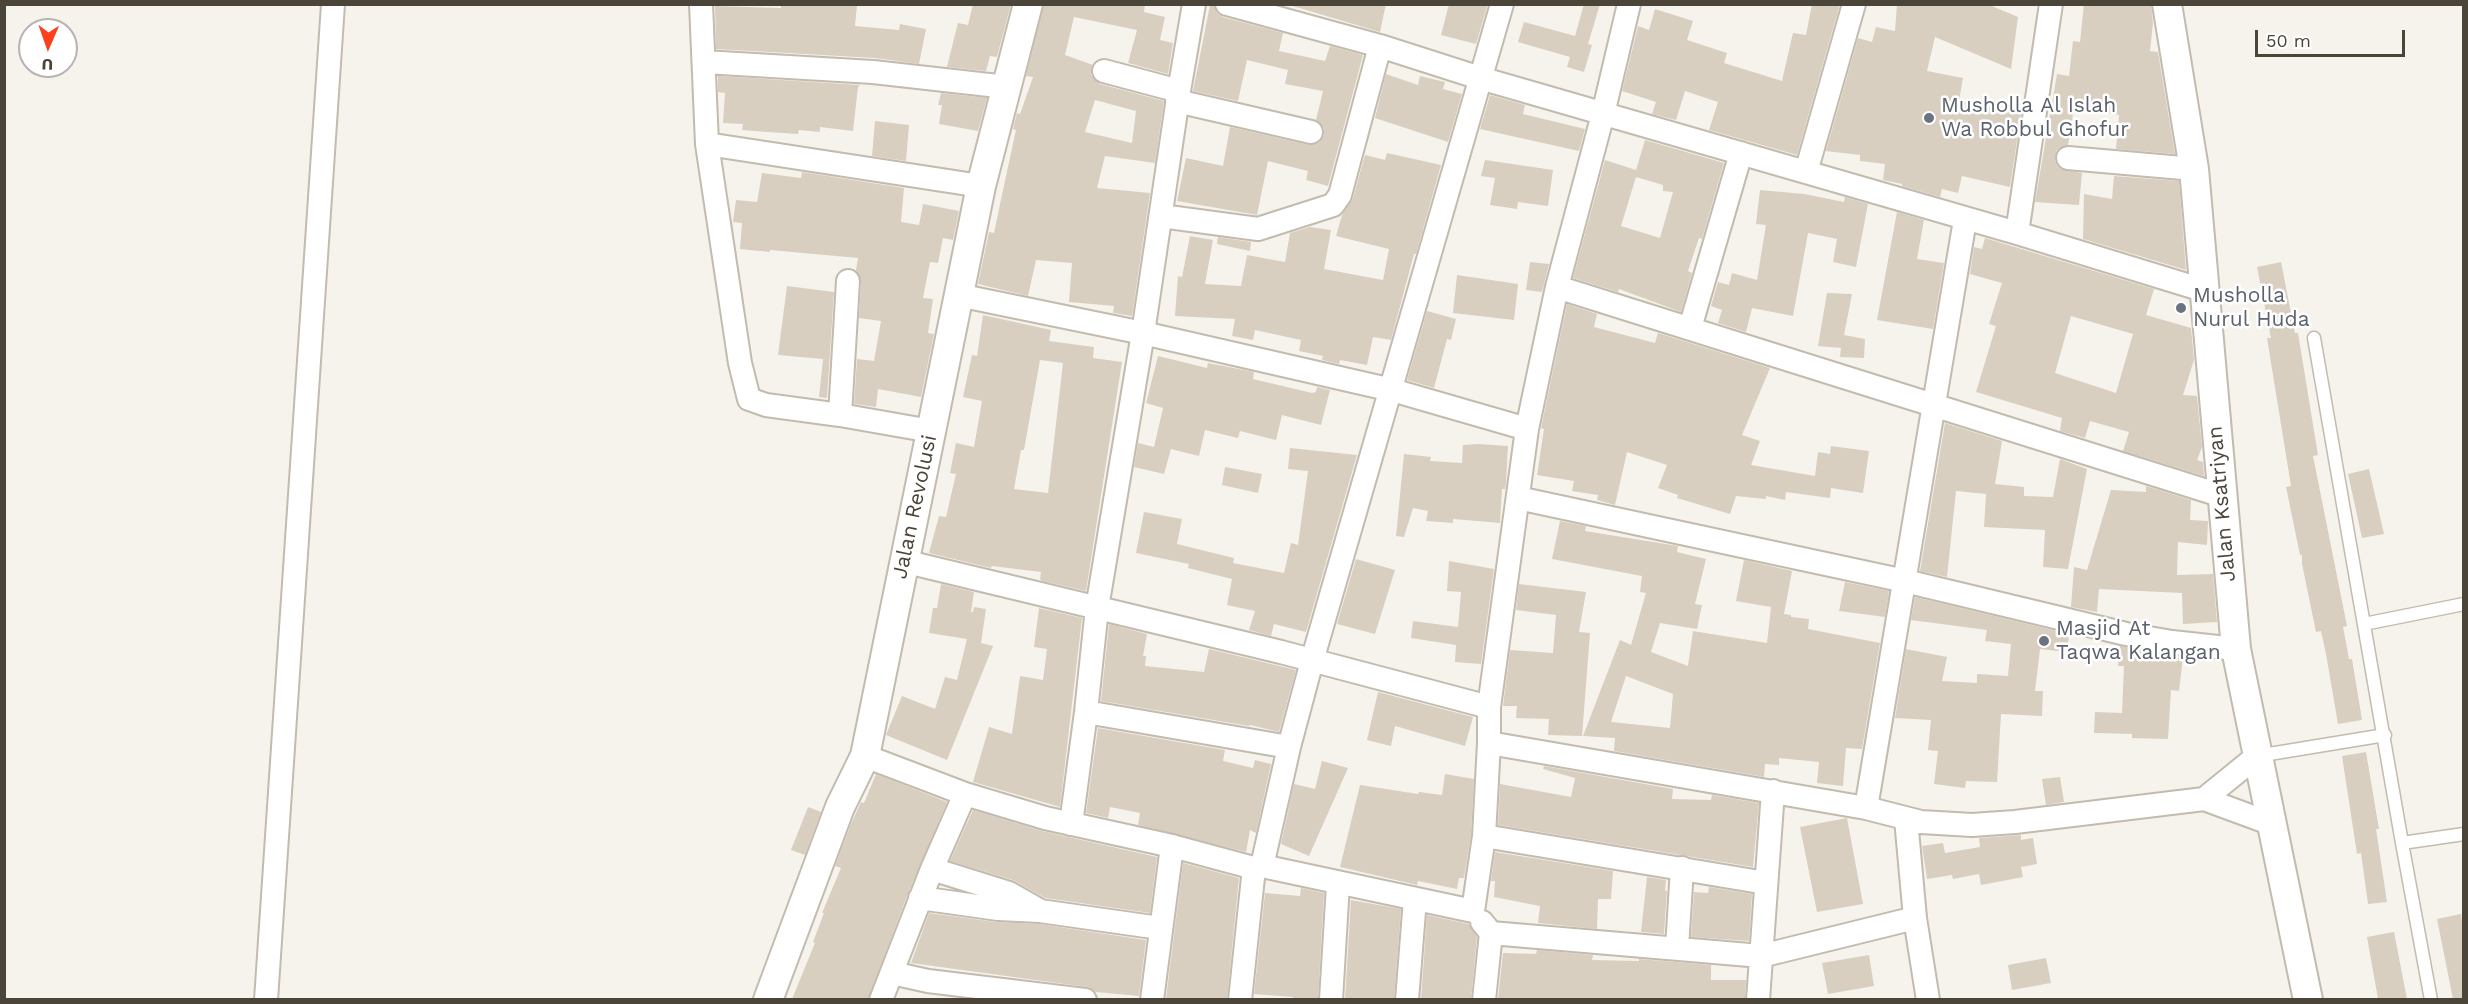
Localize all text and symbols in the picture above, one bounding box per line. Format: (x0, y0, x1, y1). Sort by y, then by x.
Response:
north arrow (18, 18, 78, 78)
scale bar (2258, 18, 2408, 56)
text: 50 m (2266, 30, 2311, 51)
text: U (41, 55, 53, 74)
place label: Musholla Al Islah Wa Robbul Ghofur (1941, 93, 2129, 143)
marker: Musholla Al Islah Wa Robbul Ghofur (1922, 111, 1936, 125)
place label: Musholla Nurul Huda (2193, 283, 2310, 333)
marker: Musholla Nurul Huda (2174, 301, 2188, 315)
street label: Jalan Ksatriyan (2203, 425, 2241, 583)
street label: Jalan Revolusi (887, 433, 943, 581)
place label: Masjid At Taqwa Kalangan (2056, 616, 2221, 666)
marker: Masjid At Taqwa Kalangan (2037, 634, 2051, 648)

